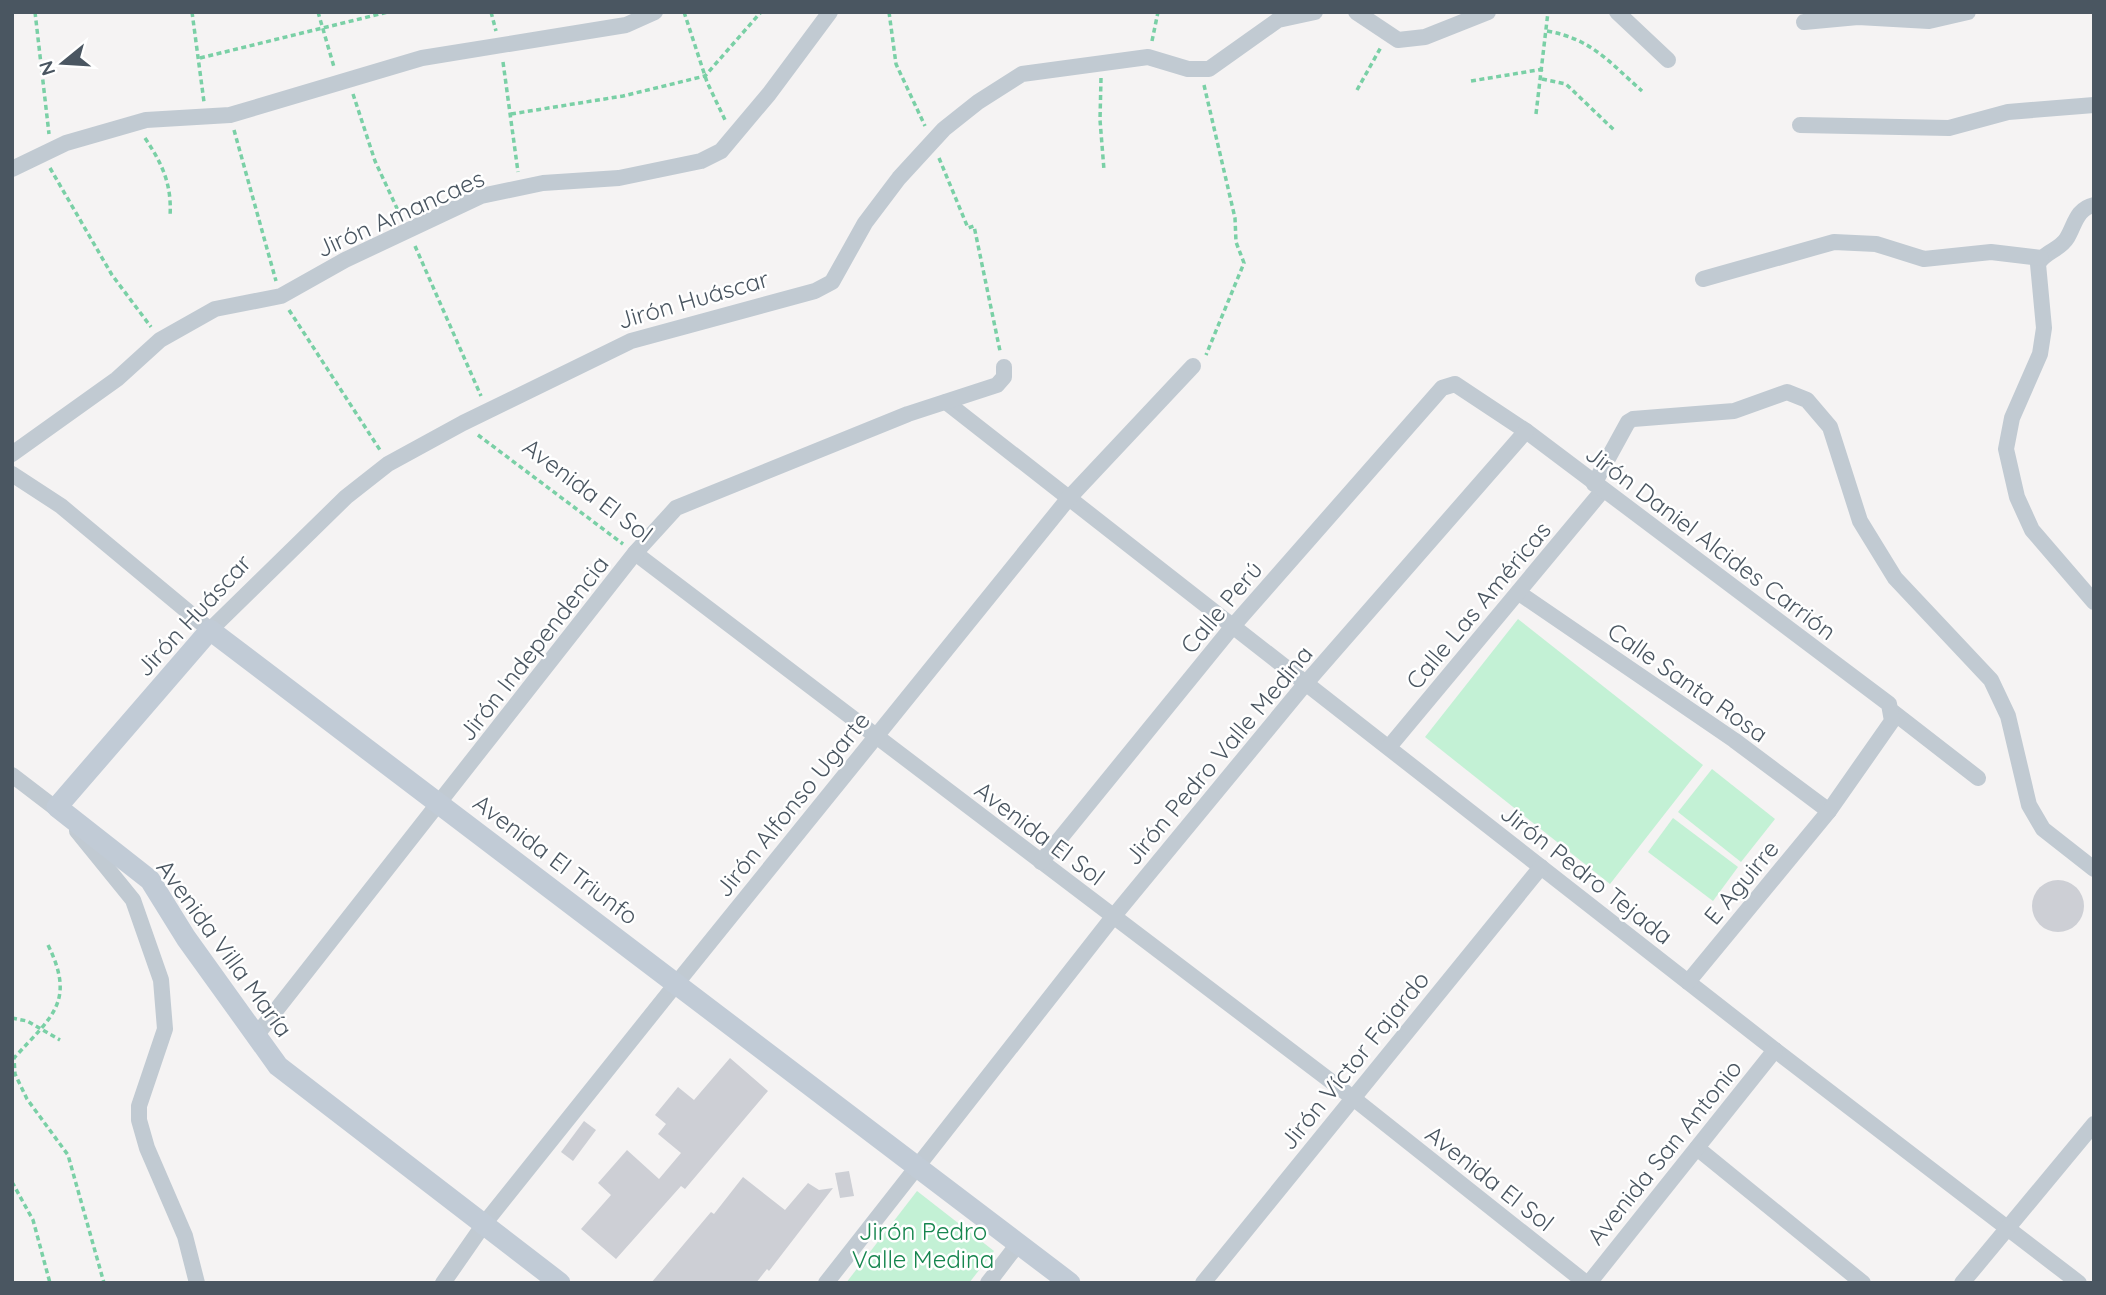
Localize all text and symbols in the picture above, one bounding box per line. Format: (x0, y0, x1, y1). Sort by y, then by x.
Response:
north arrow (28, 28, 98, 98)
text: N (33, 58, 60, 79)
street label: Jirón Amancaes (311, 163, 489, 263)
street label: Jirón Huáscar (614, 263, 772, 335)
street label: Avenida El Sol (517, 431, 659, 549)
street label: Jirón Daniel Alcides Carrión (1580, 438, 1842, 646)
street label: Calle Las Américas (1399, 515, 1557, 695)
street label: Jirón Huáscar (129, 548, 257, 682)
street label: Jirón Independencia (451, 549, 615, 747)
street label: Calle Perú (1174, 555, 1268, 659)
street label: Calle Santa Rosa (1602, 616, 1774, 748)
street label: Jirón Pedro Valle Medina (1117, 639, 1319, 871)
street label: Jirón Alfonso Ugarte (708, 705, 876, 903)
street label: Avenida El Sol (969, 774, 1111, 892)
street label: Avenida El Triunfo (468, 787, 644, 931)
street label: Jirón Pedro Tejada (1495, 797, 1679, 951)
street label: E Aguirre (1697, 834, 1785, 930)
street label: Avenida Villa María (151, 853, 299, 1043)
street label: Jirón Víctor Fajardo (1273, 965, 1435, 1155)
street label: Avenida San Antonio (1580, 1053, 1748, 1251)
street label: Avenida El Sol (1420, 1119, 1560, 1237)
park label: Jirón Pedro Valle Medina (852, 1216, 994, 1274)

